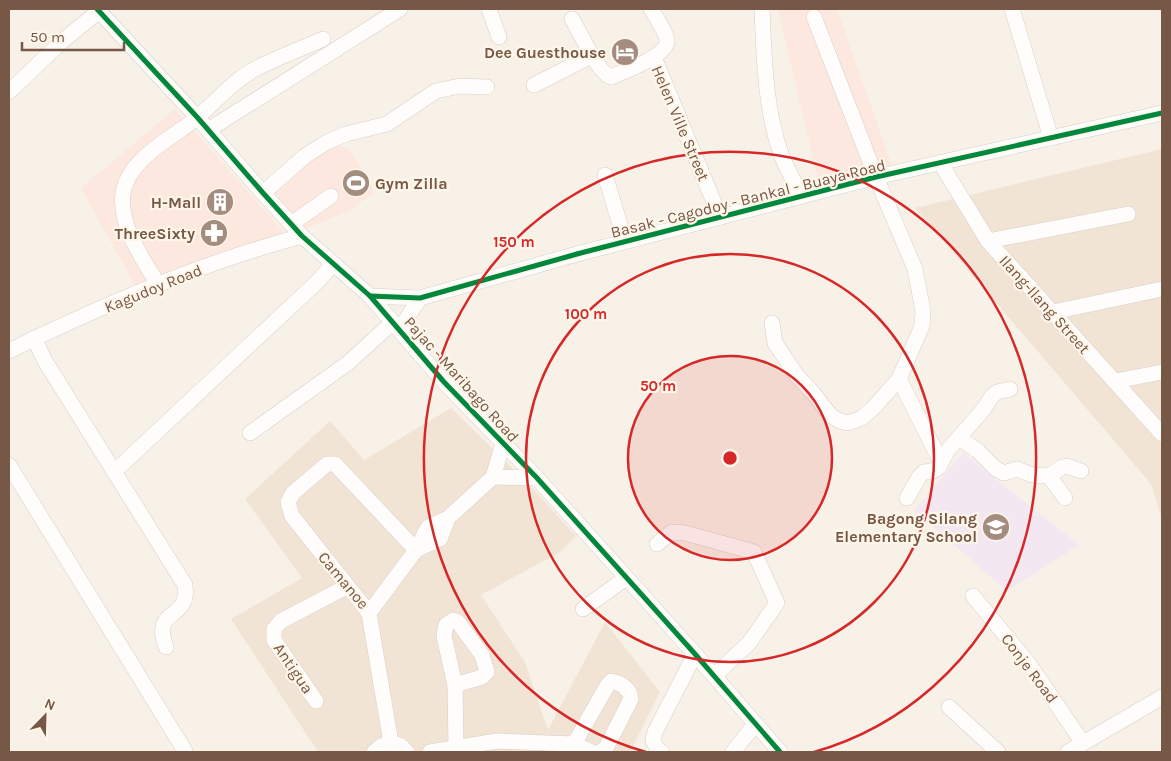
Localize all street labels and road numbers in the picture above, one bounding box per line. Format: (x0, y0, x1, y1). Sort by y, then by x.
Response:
street label: Helen Ville Street (648, 63, 713, 184)
street label: Basak - Cagodoy - Bankal - Buaya Road (609, 155, 888, 242)
street label: Ilang-Ilang Street (995, 251, 1094, 358)
street label: Kagudoy Road (102, 260, 205, 317)
street label: Pajac - Maribago Road (400, 313, 523, 446)
street label: Camanoe (314, 548, 373, 613)
street label: Conje Road (997, 630, 1062, 707)
street label: Antigua (270, 639, 317, 697)

